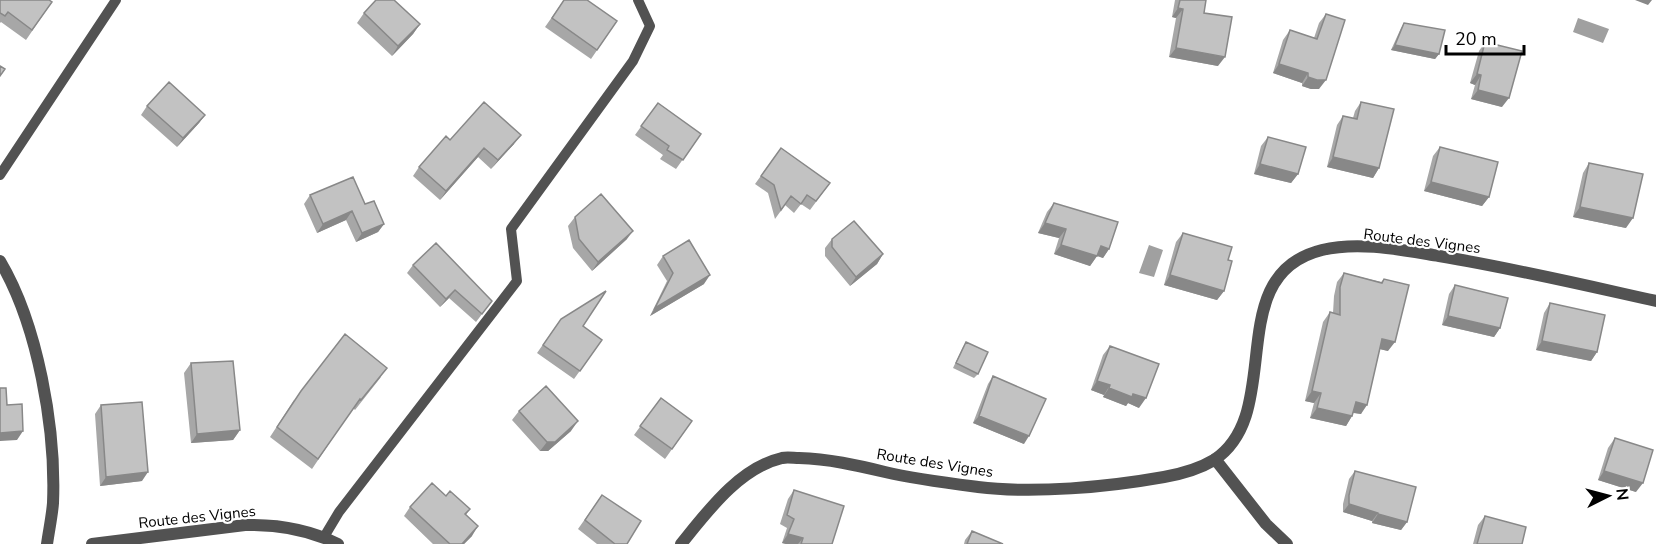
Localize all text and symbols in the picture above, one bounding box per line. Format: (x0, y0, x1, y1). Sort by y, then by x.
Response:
scale bar (1446, 18, 1524, 56)
text: 20 m (1455, 27, 1497, 51)
street label: Route des Vignes (1362, 224, 1482, 258)
street label: Route des Vignes (875, 444, 995, 482)
north arrow (1578, 466, 1638, 526)
text: N (1610, 487, 1633, 502)
street label: Route des Vignes (137, 501, 257, 533)

